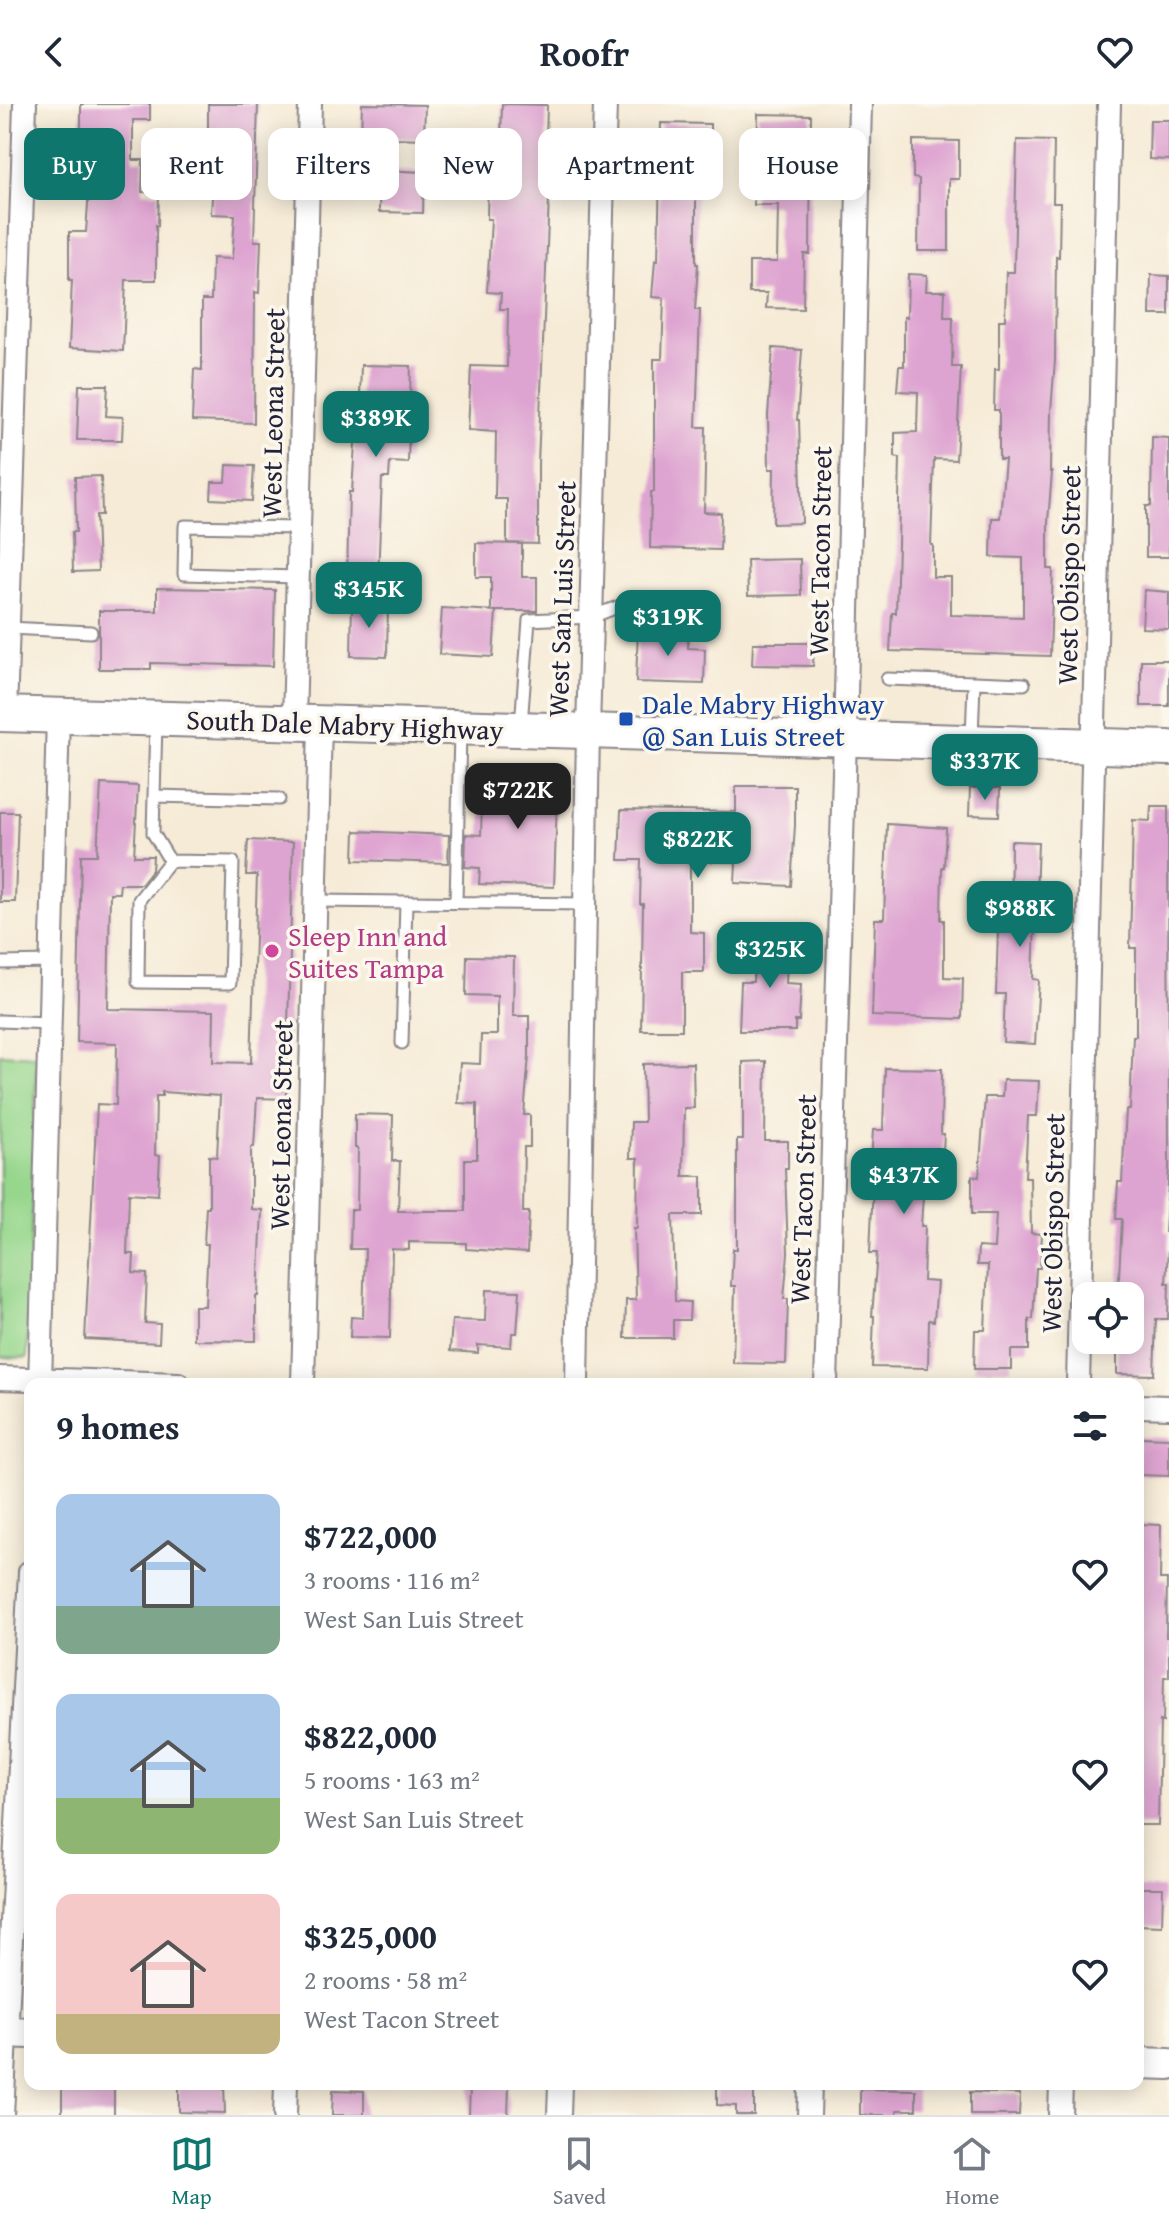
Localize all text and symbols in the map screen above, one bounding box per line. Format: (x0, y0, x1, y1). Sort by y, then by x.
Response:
text: Roofr (540, 26, 629, 79)
icon: back (32, 30, 76, 74)
icon: heart (1093, 30, 1137, 74)
chip: Buy (24, 128, 125, 200)
chip: Rent (141, 128, 252, 200)
chip: Filters (268, 128, 399, 200)
chip: New (415, 128, 522, 200)
chip: Apartment (538, 128, 723, 200)
chip: House (739, 128, 867, 200)
street label: West Leona Street (250, 308, 294, 518)
pin: $389K (320, 391, 432, 459)
text: $389K (341, 397, 411, 436)
street label: West Tacon Street (797, 445, 841, 656)
street label: West Obispo Street (1046, 465, 1090, 685)
street label: West San Luis Street (536, 480, 586, 718)
pin: $345K (313, 562, 425, 630)
text: $345K (334, 568, 404, 607)
pin: $319K (612, 590, 724, 658)
text: $319K (633, 596, 703, 635)
place label: Dale Mabry Highway @ San Luis Street (642, 683, 885, 756)
street label: South Dale Mabry Highway (186, 698, 504, 750)
marker: Dale Mabry Highway @ San Luis Street (617, 710, 635, 728)
pin: $337K (929, 734, 1041, 802)
text: $337K (950, 740, 1020, 779)
pin: $722K (462, 763, 574, 831)
text: $722K (483, 769, 553, 808)
pin: $822K (642, 812, 754, 880)
text: $822K (663, 818, 733, 857)
pin: $988K (964, 881, 1076, 949)
text: $988K (985, 887, 1055, 926)
place label: Sleep Inn and Suites Tampa (288, 915, 447, 988)
pin: $325K (714, 922, 826, 990)
text: $325K (735, 928, 805, 967)
marker: Sleep Inn and Suites Tampa (263, 942, 281, 960)
street label: West Leona Street (258, 1020, 302, 1230)
street label: West Tacon Street (778, 1093, 826, 1305)
street label: West Obispo Street (1030, 1113, 1074, 1333)
pin: $437K (848, 1148, 960, 1216)
text: $437K (869, 1154, 939, 1193)
map controls (1072, 1282, 1144, 1354)
button: locate (1072, 1282, 1144, 1354)
text: 9 homes (56, 1402, 180, 1451)
icon: filters (1068, 1404, 1112, 1448)
text: $722,000 (304, 1511, 437, 1560)
icon: home (120, 1526, 216, 1622)
icon: heart (1068, 1552, 1112, 1596)
text: 3 rooms · 116 m² (304, 1560, 480, 1599)
text: West San Luis Street (304, 1599, 524, 1638)
text: $822,000 (304, 1711, 437, 1760)
icon: home (120, 1726, 216, 1822)
icon: heart (1068, 1752, 1112, 1796)
text: 5 rooms · 163 m² (304, 1760, 480, 1799)
text: West San Luis Street (304, 1799, 524, 1838)
text: $325,000 (304, 1911, 437, 1960)
icon: home (120, 1926, 216, 2022)
icon: heart (1068, 1952, 1112, 1996)
text: 2 rooms · 58 m² (304, 1960, 467, 1999)
text: West Tacon Street (304, 1999, 499, 2038)
tab: Map (170, 2132, 214, 2212)
tab: Saved (553, 2132, 606, 2212)
tab: Home (945, 2132, 999, 2212)

